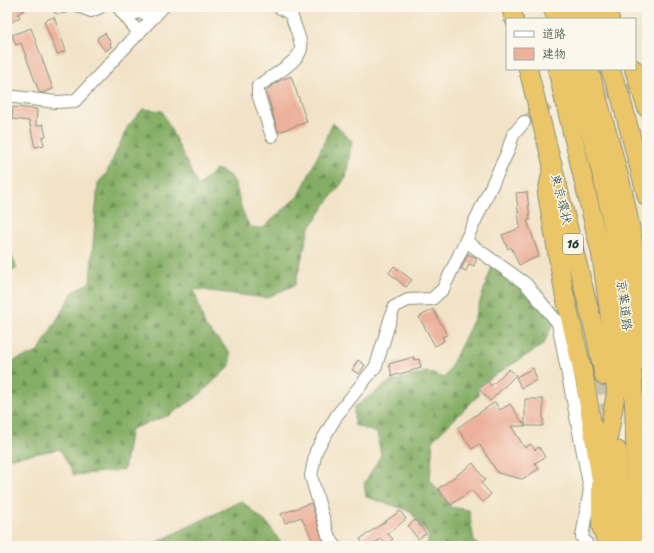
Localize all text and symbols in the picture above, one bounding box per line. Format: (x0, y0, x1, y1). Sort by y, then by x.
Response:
legend (506, 18, 636, 70)
text: 道路 (542, 23, 566, 45)
text: 建物 (542, 43, 566, 65)
street label: 東京環状 (544, 171, 579, 227)
road number: 16 (563, 234, 583, 254)
street label: 京葉道路 (610, 278, 639, 332)

